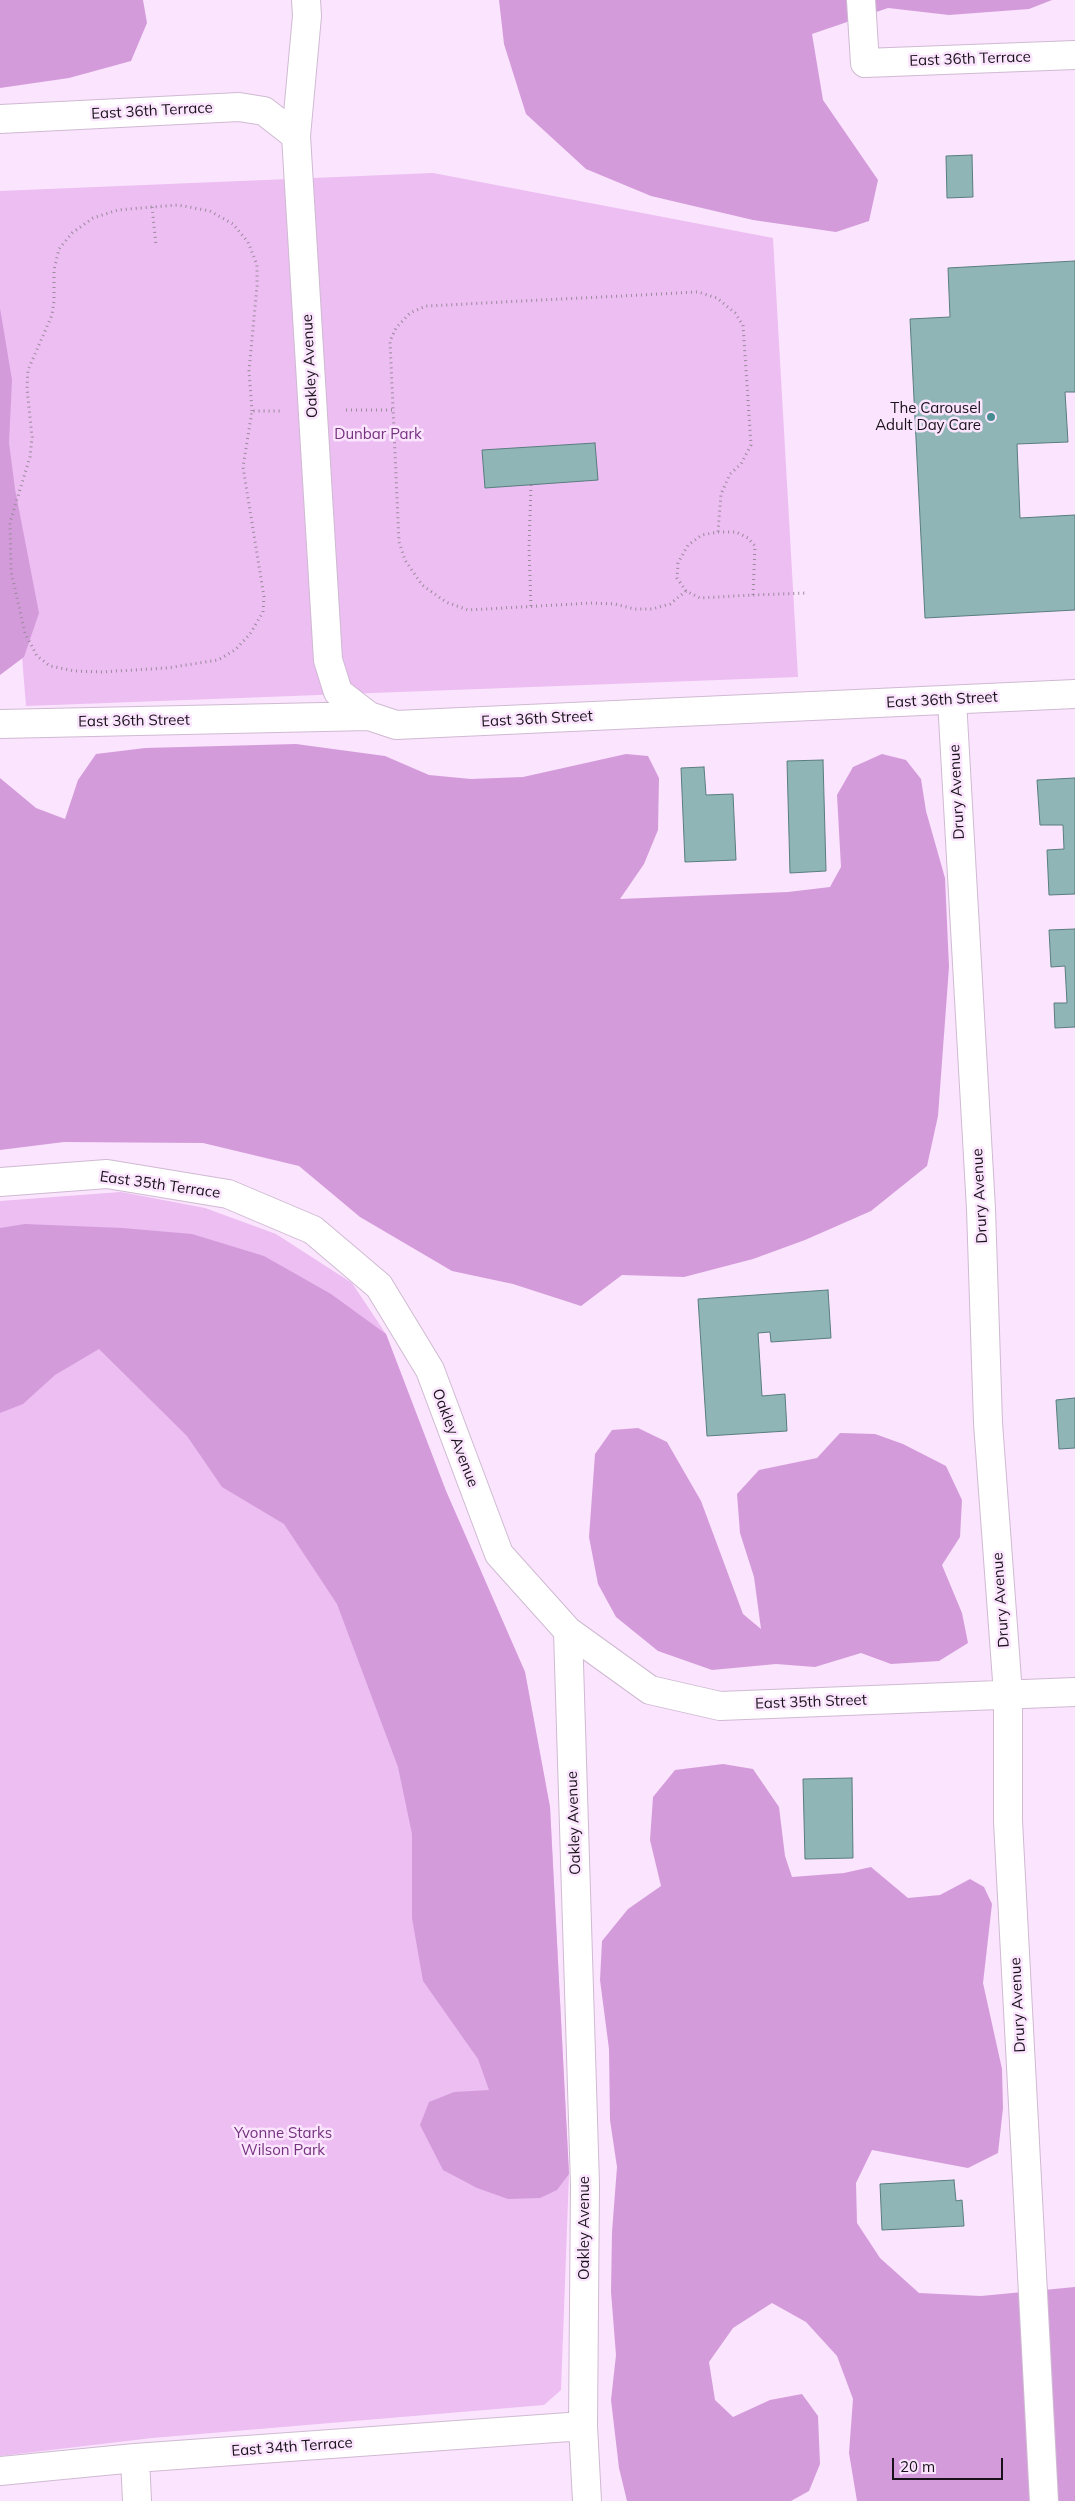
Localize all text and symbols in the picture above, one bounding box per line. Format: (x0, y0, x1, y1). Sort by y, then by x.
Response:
street label: East 36th Terrace (909, 48, 1031, 70)
street label: East 36th Terrace (91, 99, 213, 123)
street label: Oakley Avenue (298, 314, 322, 418)
place label: The Carousel Adult Day Care (875, 399, 981, 434)
marker: The Carousel Adult Day Care (985, 411, 997, 423)
park label: Dunbar Park (334, 425, 422, 443)
street label: East 36th Street (886, 688, 998, 712)
street label: East 36th Street (481, 707, 593, 731)
street label: East 36th Street (78, 711, 190, 731)
street label: Drury Avenue (946, 744, 968, 840)
street label: Drury Avenue (969, 1148, 991, 1244)
street label: East 35th Terrace (99, 1168, 221, 1202)
street label: Oakley Avenue (428, 1386, 482, 1490)
street label: Drury Avenue (989, 1552, 1013, 1648)
street label: East 35th Street (755, 1691, 867, 1713)
street label: Oakley Avenue (563, 1771, 585, 1875)
street label: Drury Avenue (1007, 1957, 1029, 2053)
park label: Yvonne Starks Wilson Park (234, 2124, 332, 2159)
street label: Oakley Avenue (575, 2176, 593, 2280)
street label: East 34th Terrace (231, 2434, 353, 2460)
scale bar (895, 2448, 1006, 2480)
text: 20 m (900, 2457, 935, 2476)

